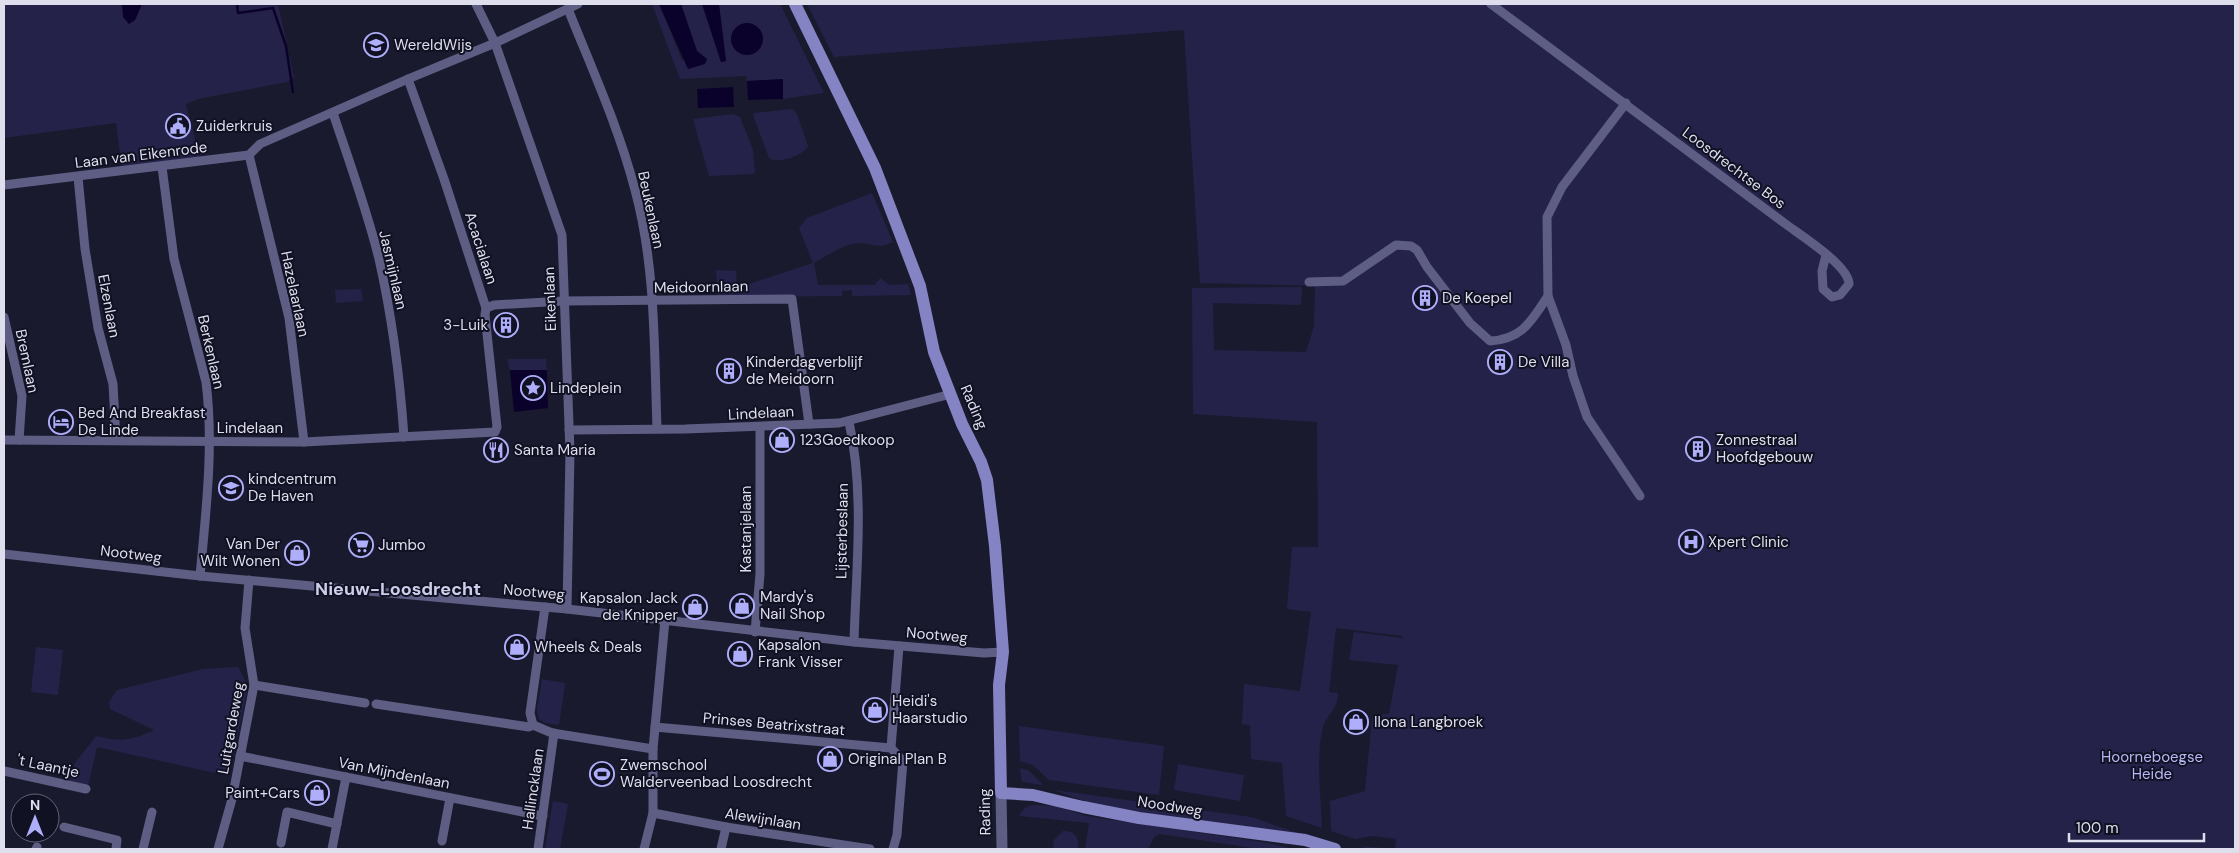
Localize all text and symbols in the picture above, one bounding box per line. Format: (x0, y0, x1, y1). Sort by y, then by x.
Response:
school or university icon: WereldWijs (363, 32, 389, 58)
place label: WereldWijs (394, 35, 472, 55)
public building icon: Zuiderkruis (165, 113, 191, 139)
place label: Zuiderkruis (196, 116, 273, 136)
street label: Loosdrechtse Bos (1678, 122, 1790, 214)
street label: Laan van Eikenrode (74, 137, 208, 173)
street label: Beukenlaan (633, 169, 669, 251)
street label: Acacialaan (460, 209, 502, 287)
street label: Jasmijnlaan (374, 228, 412, 312)
street label: Hazelaarlaan (276, 249, 314, 339)
street label: Eikenlaan (539, 266, 561, 332)
street label: Elzenlaan (93, 273, 125, 339)
street label: Meidoornlaan (654, 276, 748, 298)
building icon: De Koepel (1412, 285, 1438, 311)
place label: De Koepel (1442, 288, 1512, 308)
building icon: 3-Luik (493, 312, 519, 338)
street label: Berkenlaan (193, 313, 229, 391)
place label: 3-Luik (443, 315, 488, 335)
street label: Bremlaan (11, 327, 43, 395)
building icon: De Villa (1487, 349, 1513, 375)
place label: Kinderdagverblijf de Meidoorn (746, 352, 863, 389)
place label: De Villa (1518, 352, 1569, 372)
building icon: Kinderdagverblijf de Meidoorn (716, 358, 742, 384)
place icon: Lindeplein (520, 375, 546, 401)
place label: Lindeplein (550, 378, 622, 398)
street label: Rading (956, 382, 992, 432)
street label: Lindelaan (727, 401, 795, 425)
place label: Bed And Breakfast De Linde (78, 403, 206, 440)
hotel icon: Bed And Breakfast De Linde (48, 409, 74, 435)
street label: Lindelaan (217, 418, 283, 438)
shop icon: 123Goedkoop (769, 427, 795, 453)
place label: 123Goedkoop (800, 430, 895, 450)
place label: Zonnestraal Hoofdgebouw (1716, 430, 1814, 467)
building icon: Zonnestraal Hoofdgebouw (1685, 436, 1711, 462)
restaurant icon: Santa Maria (483, 437, 509, 463)
place label: Santa Maria (514, 440, 596, 460)
place label: kindcentrum De Haven (248, 469, 336, 506)
school or university icon: kindcentrum De Haven (218, 475, 244, 501)
street label: Lijsterbeslaan (831, 483, 853, 579)
street label: Kastanjelaan (736, 486, 756, 572)
hospital icon: Xpert Clinic (1678, 529, 1704, 555)
supermarket icon: Jumbo (348, 532, 374, 558)
place label: Xpert Clinic (1708, 532, 1789, 552)
place label: Van Der Wilt Wonen (200, 534, 280, 571)
place label: Jumbo (378, 535, 426, 555)
street label: Nootweg (99, 540, 163, 568)
shop icon: Van Der Wilt Wonen (284, 540, 310, 566)
district label: Nieuw-Loosdrecht (315, 577, 481, 601)
street label: Nootweg (502, 579, 566, 605)
place label: Mardy's Nail Shop (760, 587, 825, 624)
place label: Kapsalon Jack de Knipper (580, 588, 678, 625)
shop icon: Mardy's Nail Shop (729, 593, 755, 619)
shop icon: Kapsalon Jack de Knipper (682, 594, 708, 620)
street label: Nootweg (905, 622, 969, 648)
shop icon: Wheels & Deals (504, 634, 530, 660)
place label: Kapsalon Frank Visser (758, 635, 843, 672)
place label: Wheels & Deals (534, 637, 642, 657)
shop icon: Kapsalon Frank Visser (727, 641, 753, 667)
street label: Luitgardeweg (213, 680, 249, 776)
place label: Heidi's Haarstudio (892, 691, 968, 728)
shop icon: Heidi's Haarstudio (862, 697, 888, 723)
street label: Prinses Beatrixstraat (702, 708, 846, 740)
shop icon: Ilona Langbroek (1343, 709, 1369, 735)
place label: Ilona Langbroek (1374, 712, 1484, 732)
shop icon: Original Plan B (817, 746, 843, 772)
street label: Hallincklaan (517, 747, 549, 831)
park label: Hoorneboegse Heide (2101, 747, 2203, 784)
place label: Original Plan B (848, 749, 947, 769)
street label: 't Laantje (15, 750, 81, 782)
street label: Van Mijndenlaan (337, 752, 451, 794)
place label: Zwemschool Walderveenbad Loosdrecht (620, 755, 812, 792)
sports icon: Zwemschool Walderveenbad Loosdrecht (589, 761, 615, 787)
shop icon: Paint+Cars (304, 780, 330, 806)
place label: Paint+Cars (225, 783, 300, 803)
street label: Rading (975, 788, 995, 836)
street label: Noodweg (1136, 791, 1204, 821)
north arrow (10, 793, 60, 843)
text: N (30, 796, 40, 814)
street label: Alewijnlaan (723, 803, 803, 835)
scale bar (2069, 810, 2204, 842)
text: 100 m (2076, 818, 2119, 838)

